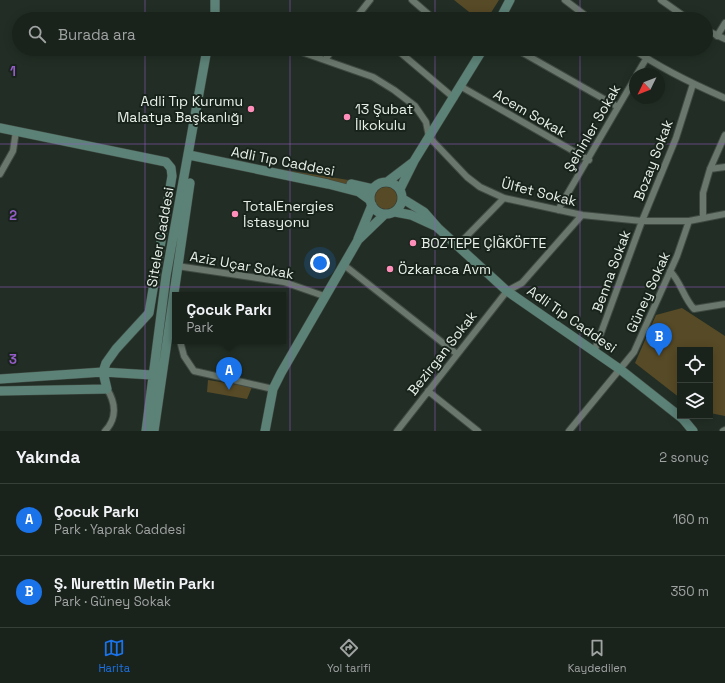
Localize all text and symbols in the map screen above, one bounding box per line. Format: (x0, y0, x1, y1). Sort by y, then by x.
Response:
search box (12, 12, 713, 56)
icon: search (26, 23, 48, 45)
text: Burada ara (58, 25, 136, 44)
text: 1 (10, 63, 16, 80)
north arrow (629, 68, 665, 104)
street label: Şehinler Sokak (560, 81, 625, 175)
street label: Acem Sokak (490, 85, 570, 141)
place label: Adli Tıp Kurumu Malatya Başkanlığı (117, 92, 243, 126)
place label: 13 Şubat İlkokulu (355, 100, 413, 134)
marker: Adli Tıp Kurumu Malatya Başkanlığı (246, 104, 256, 114)
marker: 13 Şubat İlkokulu (342, 112, 352, 122)
street label: Bozay Sokak (629, 117, 677, 203)
street label: Adli Tıp Caddesi (230, 142, 336, 180)
street label: Ülfet Sokak (500, 174, 579, 210)
street label: Siteler Caddesi (142, 186, 178, 288)
place label: TotalEnergies İstasyonu (243, 197, 334, 231)
text: 2 (9, 207, 17, 224)
marker: TotalEnergies İstasyonu (230, 209, 240, 219)
street label: Benna Sokak (588, 227, 634, 315)
place label: BOZTEPE ÇİĞKÖFTE (421, 234, 546, 252)
marker: BOZTEPE ÇİĞKÖFTE (408, 238, 418, 248)
street label: Aziz Uçar Sokak (189, 247, 296, 283)
street label: Güney Sokak (622, 248, 674, 335)
your location (310, 253, 330, 273)
place label: Özkaraca Avm (398, 260, 491, 278)
marker: Özkaraca Avm (385, 264, 395, 274)
street label: Adli Tıp Caddesi (524, 281, 620, 357)
popup (172, 292, 286, 344)
text: Çocuk Parkı (186, 300, 272, 319)
street label: Bezirgan Sokak (403, 307, 481, 399)
text: Park (186, 319, 213, 336)
pin: B (646, 323, 672, 356)
map controls (677, 347, 713, 419)
button: locate (677, 347, 713, 383)
text: 3 (9, 351, 17, 368)
pin: A (216, 357, 242, 390)
button: layers (677, 383, 713, 419)
text: Yakında (16, 446, 80, 468)
text: 2 sonuç (659, 449, 709, 466)
text: Çocuk Parkı (54, 502, 139, 521)
text: A (25, 511, 33, 528)
text: 160 m (673, 511, 709, 528)
text: Park · Yaprak Caddesi (54, 521, 185, 538)
text: Ş. Nurettin Metin Parkı (54, 574, 215, 593)
text: B (25, 583, 33, 600)
text: 350 m (671, 583, 709, 600)
text: Park · Güney Sokak (54, 593, 171, 610)
tab: Harita (98, 637, 130, 675)
tab: Yol tarifi (327, 637, 371, 675)
tab: Kaydedilen (568, 637, 627, 675)

